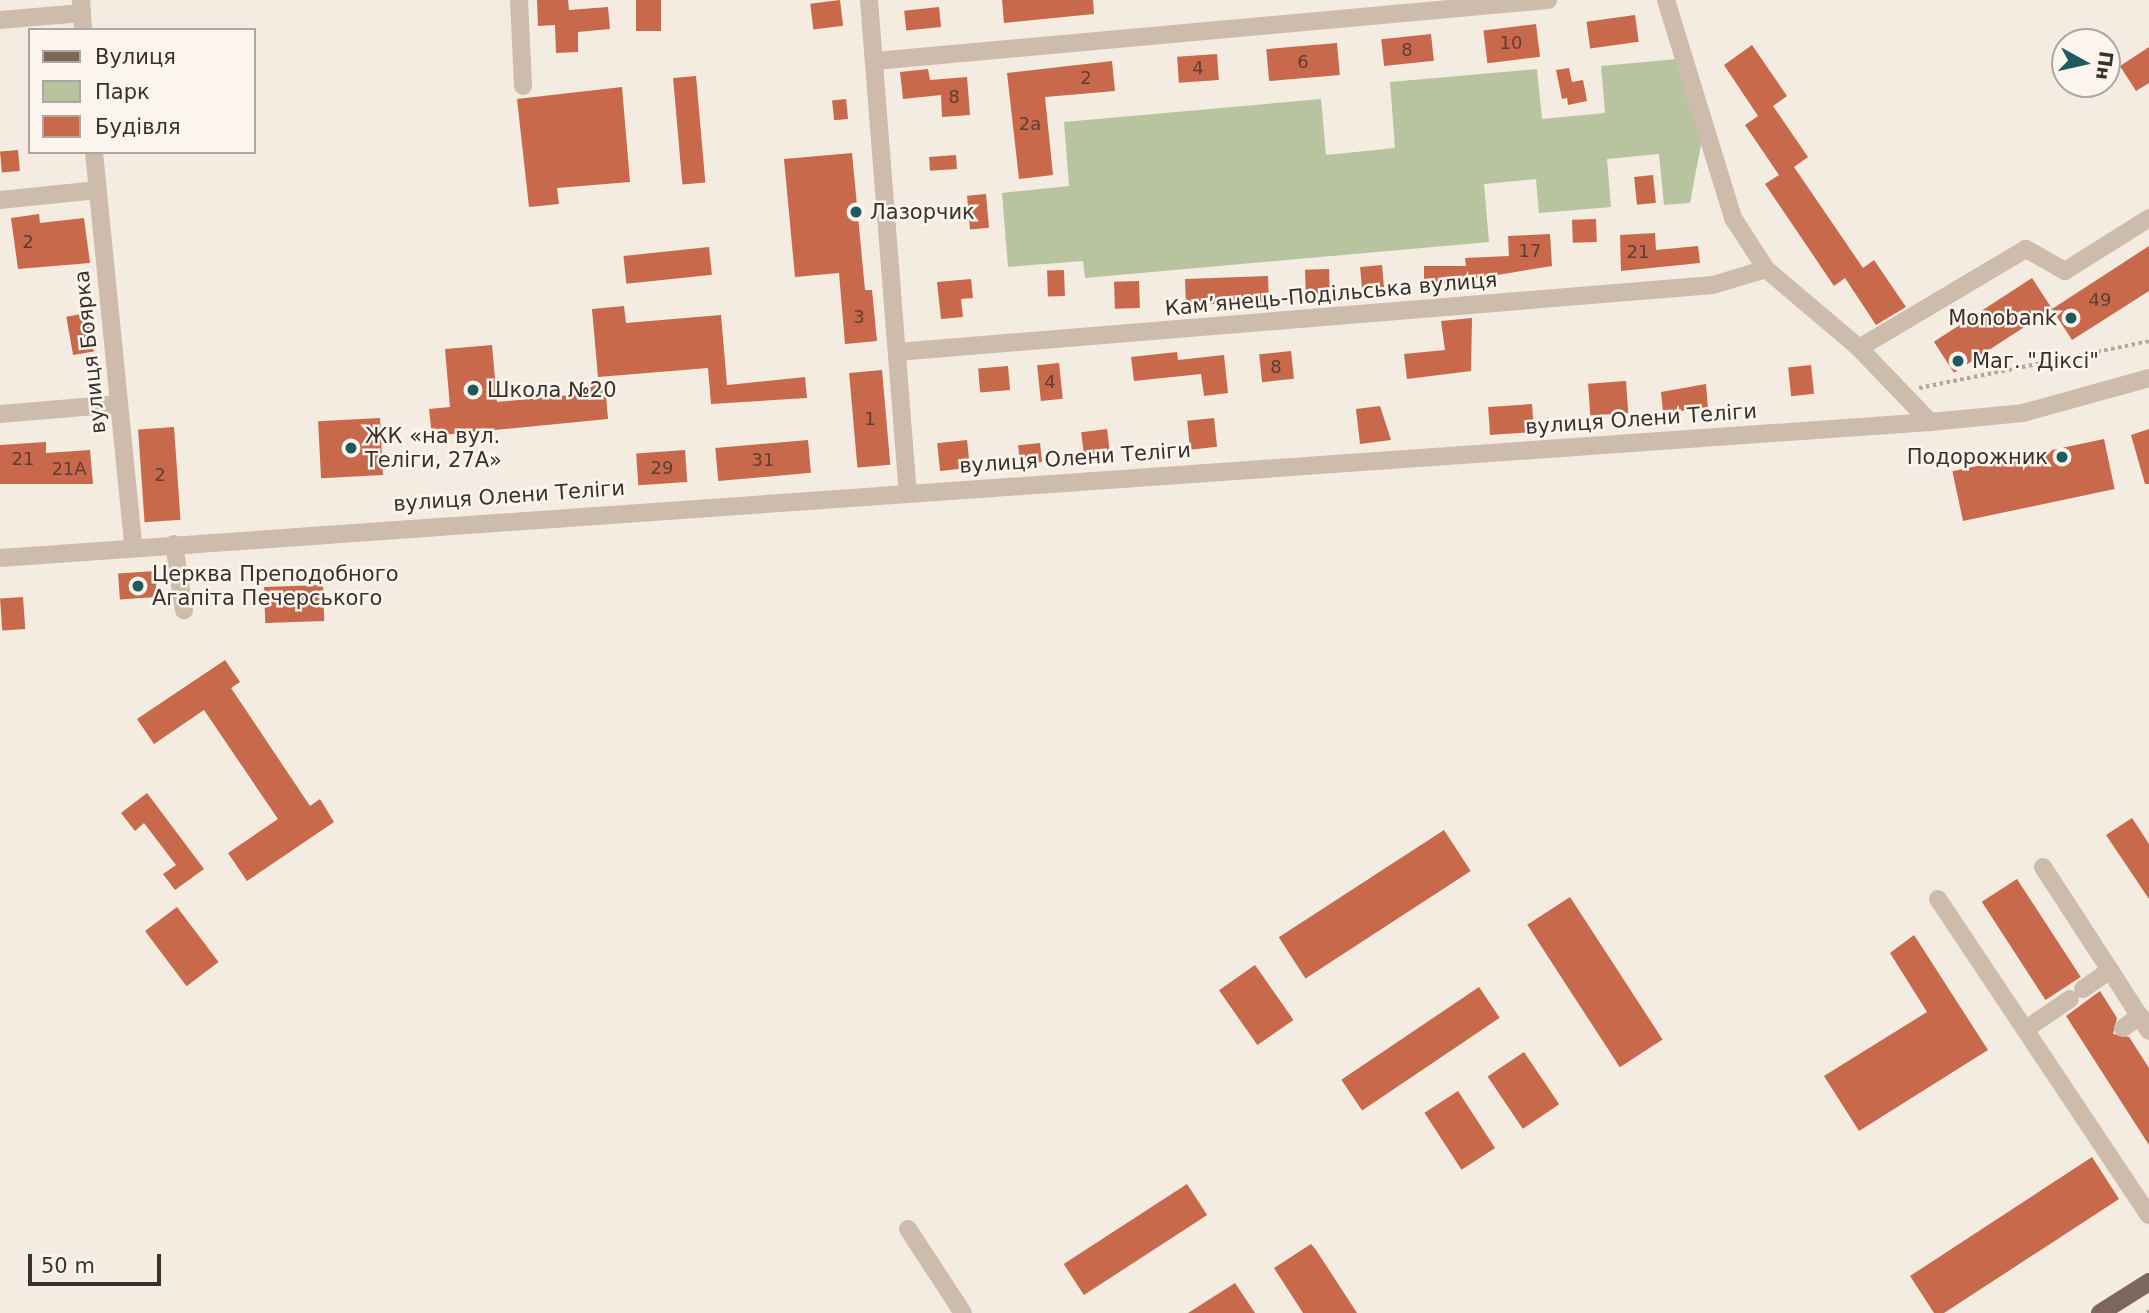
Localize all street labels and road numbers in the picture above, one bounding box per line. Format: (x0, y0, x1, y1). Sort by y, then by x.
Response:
street label: Камʼянець-Подільська вулиця (1164, 267, 1498, 321)
street label: вулиця Боярка (69, 269, 111, 435)
street label: вулиця Олени Теліги (1524, 398, 1758, 440)
street label: вулиця Олени Теліги (958, 437, 1192, 479)
street label: вулиця Олени Теліги (392, 475, 626, 517)

